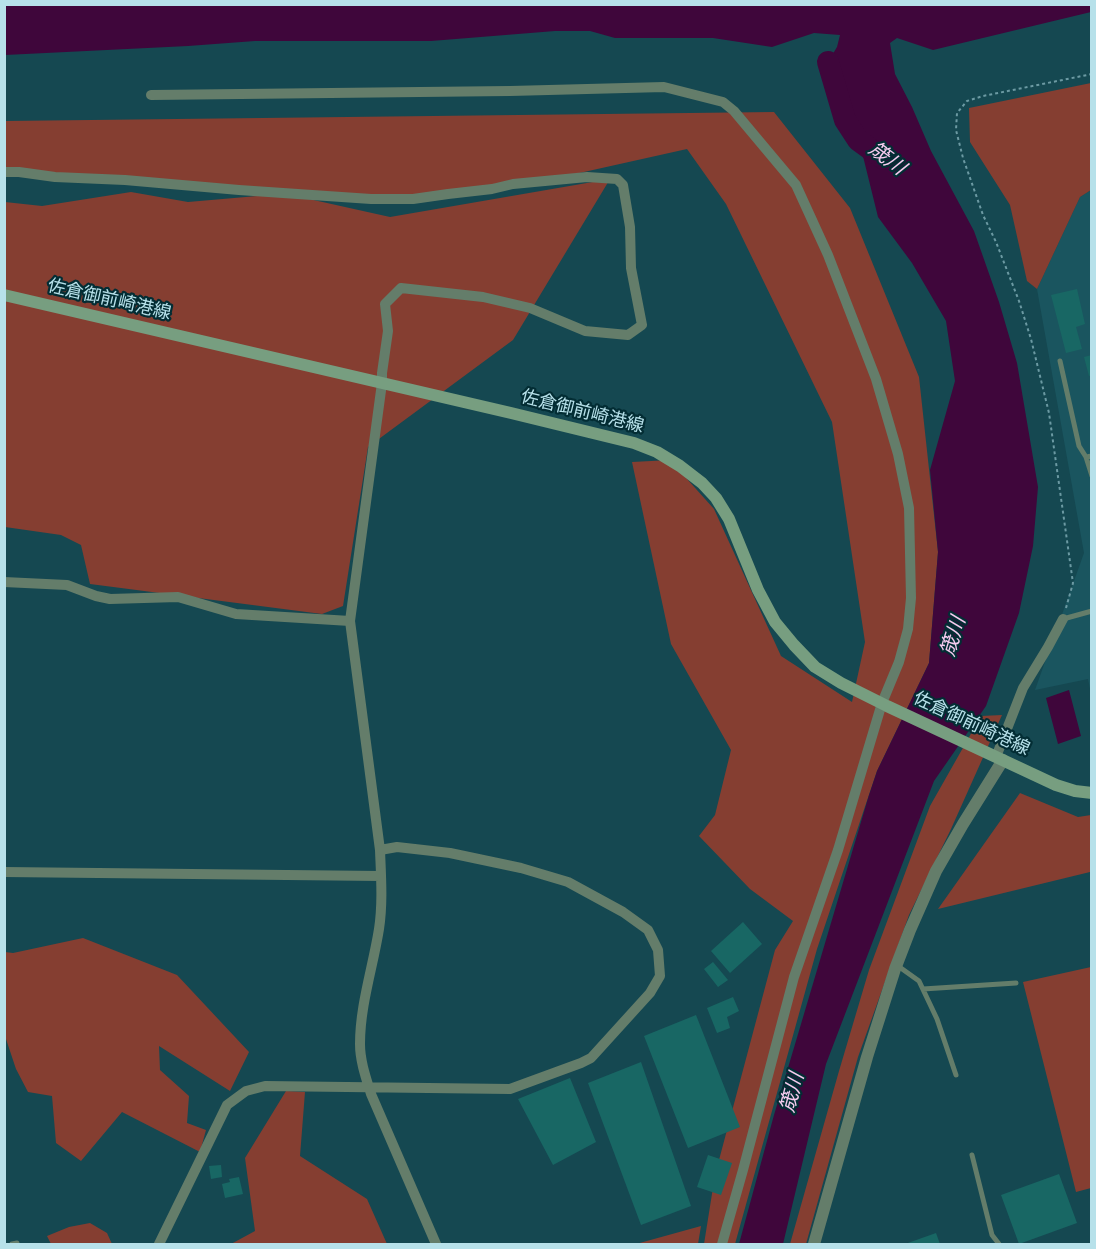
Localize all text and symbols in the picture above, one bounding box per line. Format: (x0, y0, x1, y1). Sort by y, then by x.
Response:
water label: 筬川 (863, 138, 909, 182)
street label: 佐倉御前崎港線 (45, 276, 173, 326)
street label: 佐倉御前崎港線 (518, 387, 646, 439)
water label: 筬川 (938, 614, 972, 660)
street label: 佐倉御前崎港線 (909, 689, 1033, 761)
water label: 筬川 (777, 1071, 811, 1115)

